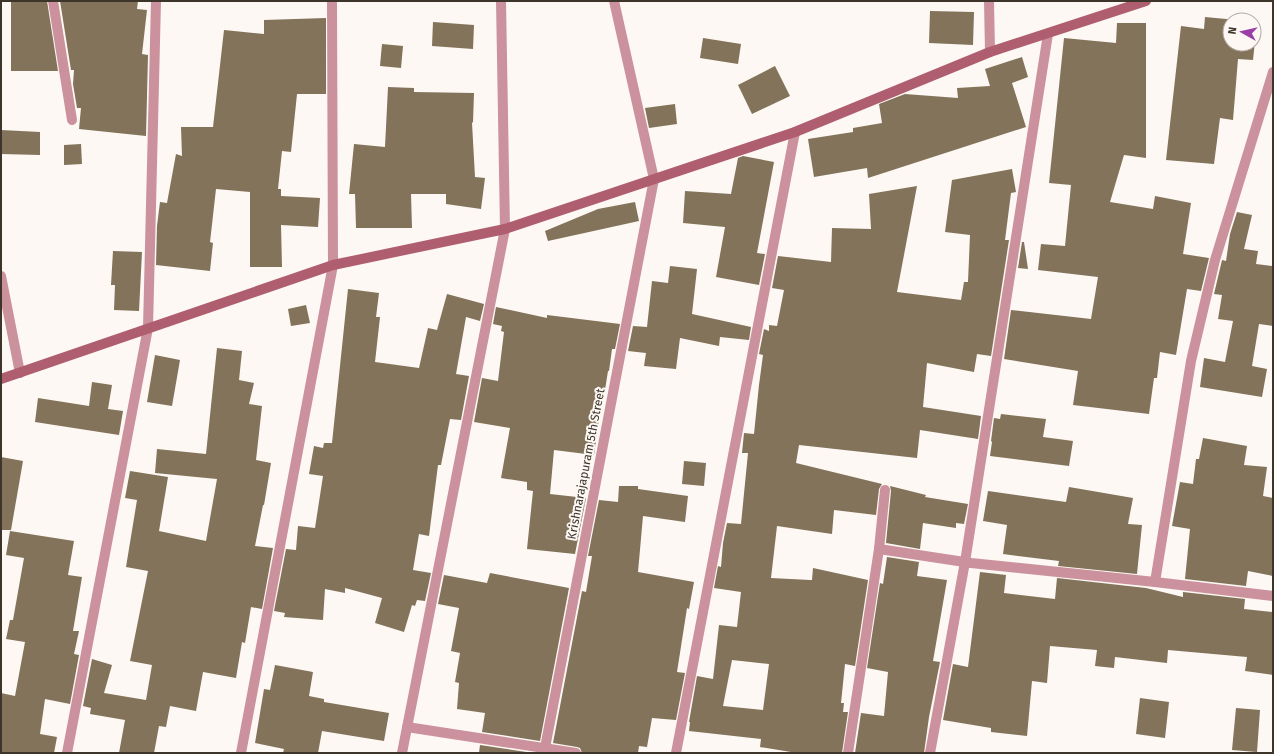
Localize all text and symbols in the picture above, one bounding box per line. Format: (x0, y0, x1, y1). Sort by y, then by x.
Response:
north arrow (1222, 12, 1262, 52)
text: N (1226, 26, 1240, 35)
street label: Krishnarajapuram 5th Street (565, 387, 608, 540)

